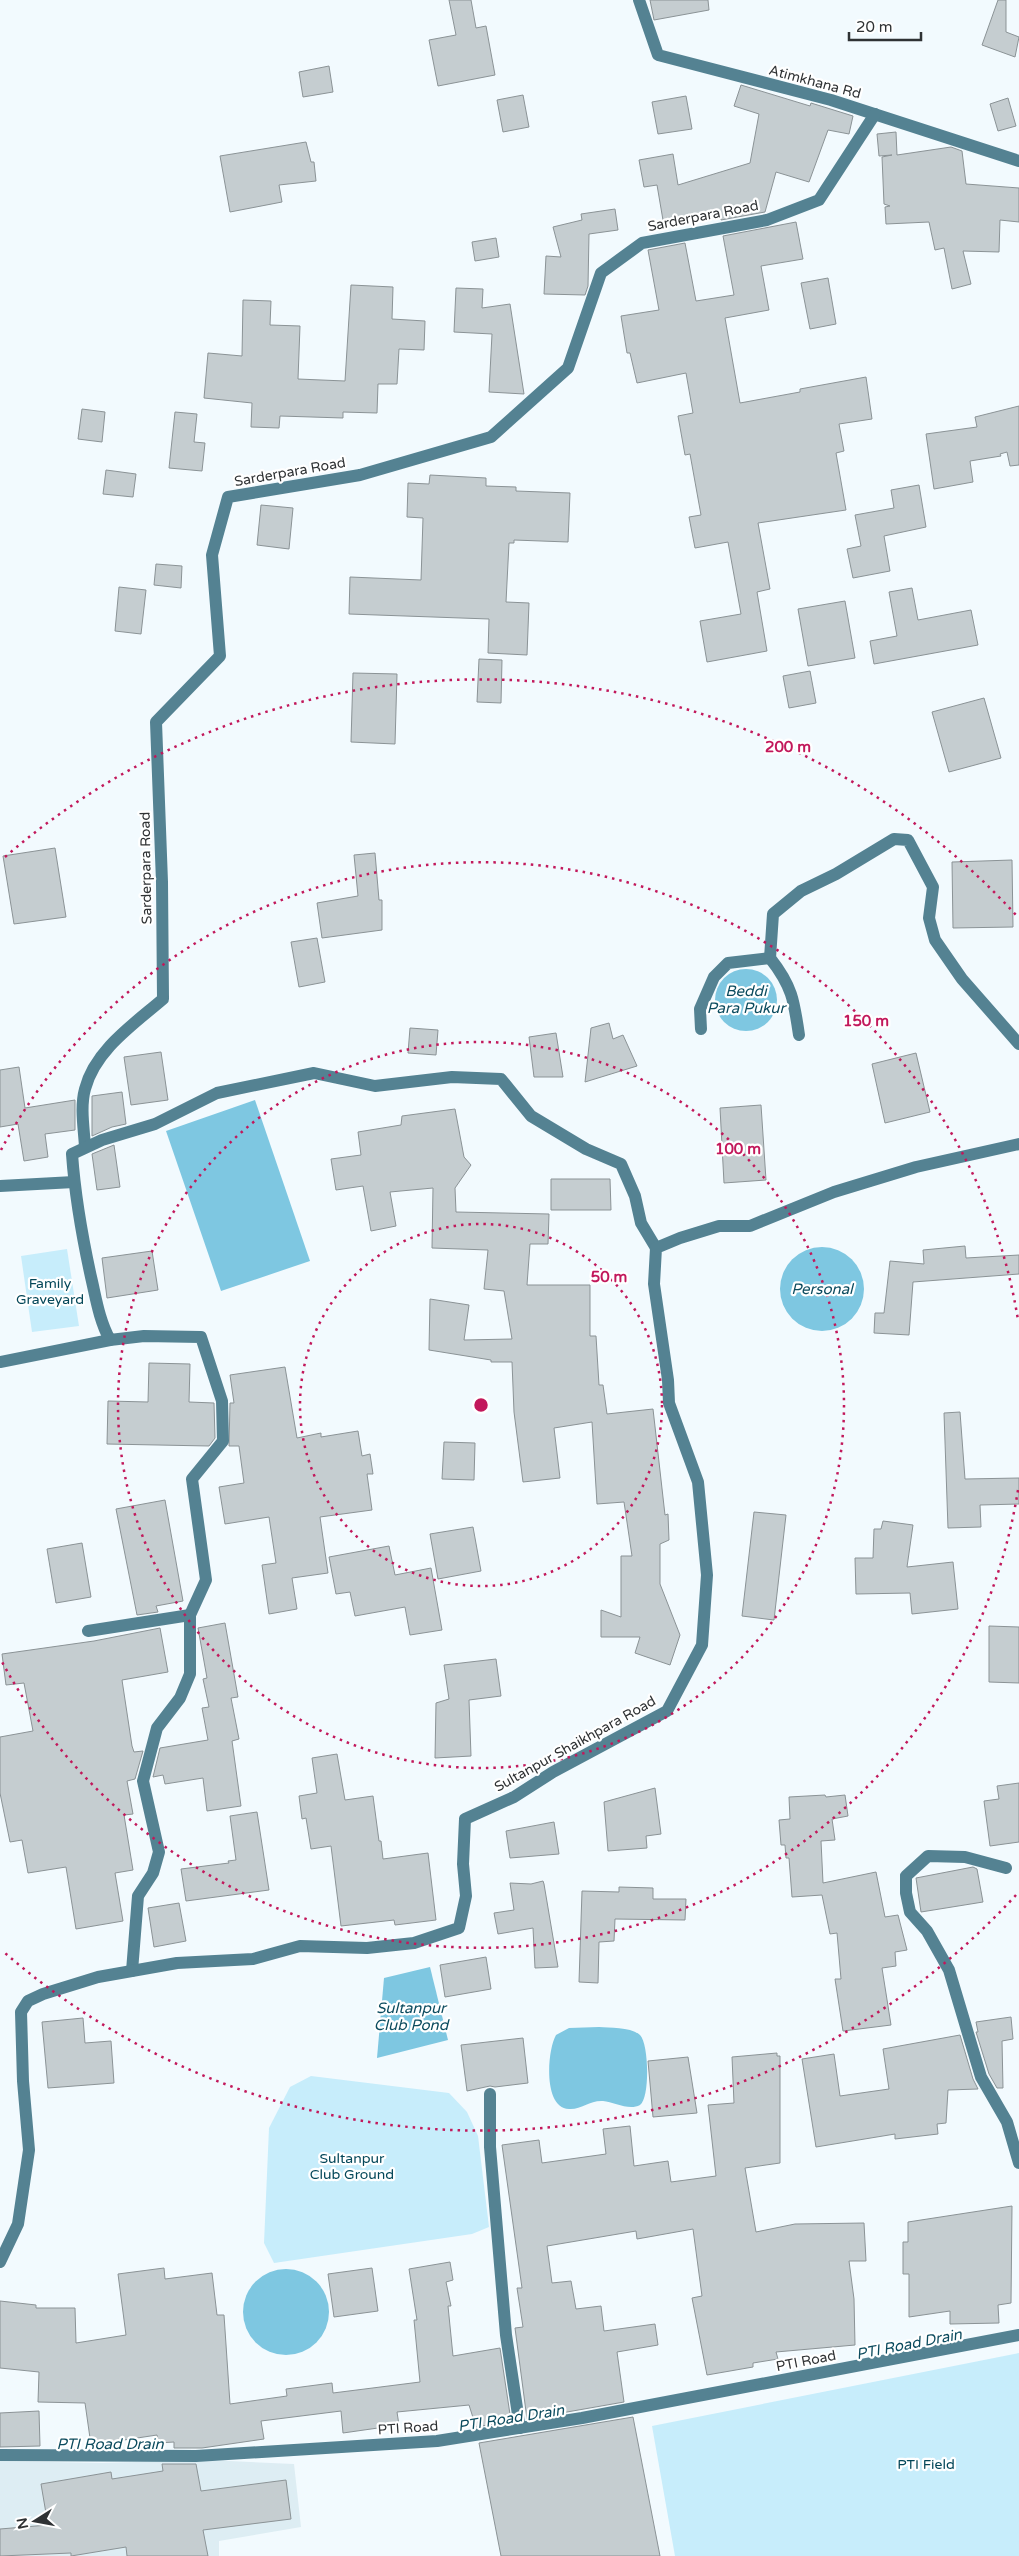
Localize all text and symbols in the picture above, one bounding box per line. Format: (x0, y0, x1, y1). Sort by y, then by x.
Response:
scale bar (849, 10, 922, 42)
text: 20 m (856, 18, 893, 36)
street label: Atimkhana Rd (767, 62, 863, 102)
street label: Sarderpara Road (646, 197, 760, 235)
street label: Sarderpara Road (233, 454, 347, 490)
text: 200 m (765, 738, 811, 756)
street label: Sarderpara Road (137, 812, 155, 924)
water label: Beddi Para Pukur (707, 982, 787, 1017)
text: 150 m (843, 1012, 889, 1030)
text: 100 m (715, 1140, 761, 1158)
text: 50 m (591, 1268, 627, 1286)
park label: Family Graveyard (16, 1275, 84, 1308)
water label: Personal (791, 1280, 855, 1298)
centre of rings (472, 1396, 490, 1414)
street label: Sultanpur Shaikhpara Road (491, 1692, 659, 1796)
water label: Sultanpur Club Pond (374, 1999, 450, 2034)
park label: Sultanpur Club Ground (310, 2150, 394, 2183)
water label: PTI Road Drain (855, 2325, 964, 2363)
street label: PTI Road (775, 2347, 837, 2375)
water label: PTI Road Drain (457, 2401, 566, 2435)
street label: PTI Road (377, 2417, 439, 2439)
water label: PTI Road Drain (56, 2435, 164, 2453)
park label: PTI Field (897, 2456, 955, 2473)
north arrow (10, 2496, 60, 2546)
text: N (13, 2516, 32, 2531)

